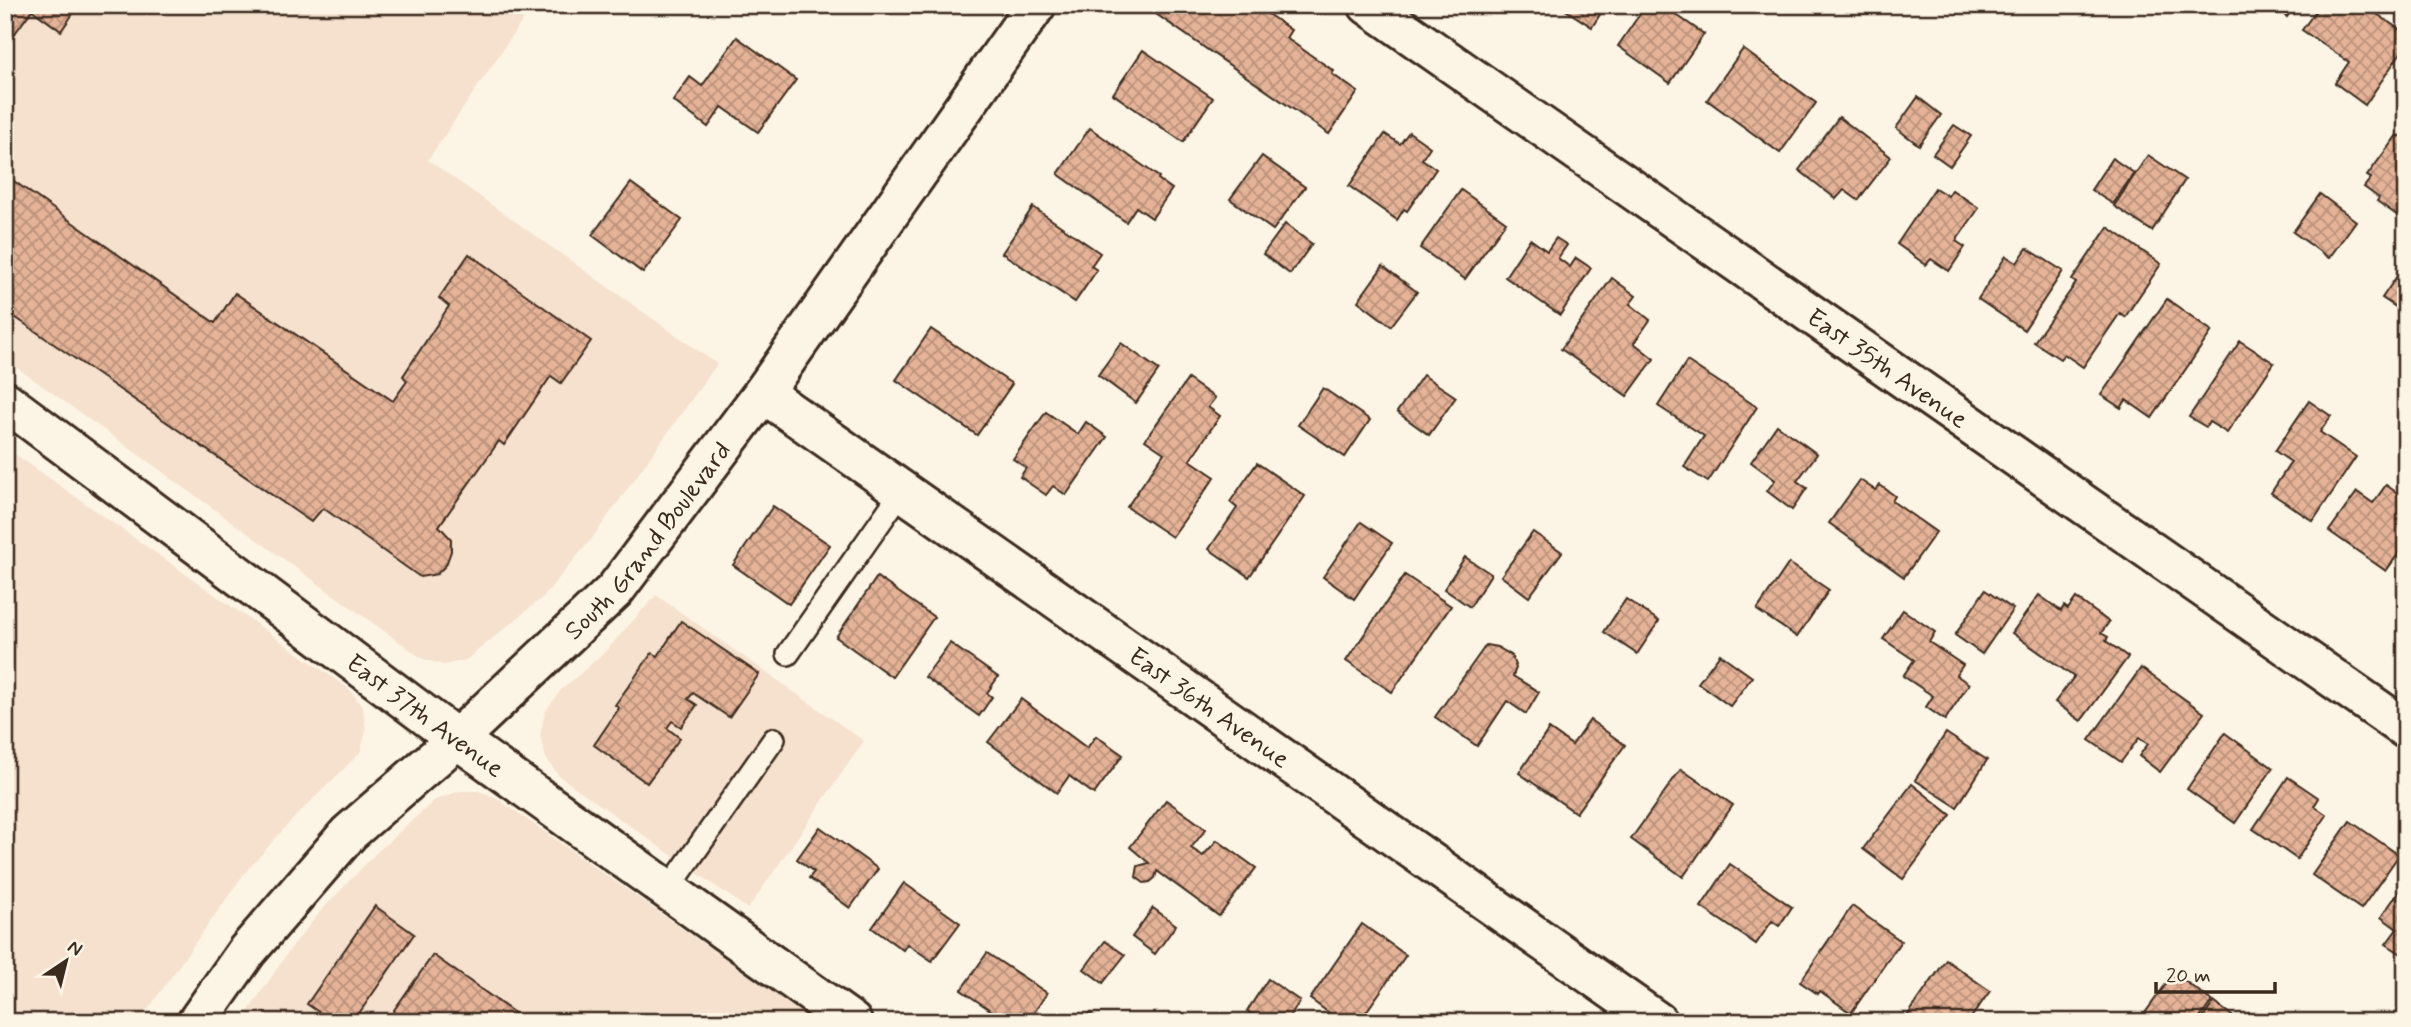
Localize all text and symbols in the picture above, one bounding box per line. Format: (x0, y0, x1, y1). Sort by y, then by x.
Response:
street label: East 35th Avenue (1800, 301, 1974, 437)
street label: South Grand Boulevard (558, 435, 740, 648)
street label: East 36th Avenue (1121, 640, 1296, 777)
street label: East 37th Avenue (339, 647, 510, 786)
north arrow (32, 926, 102, 996)
text: N (63, 934, 87, 962)
scale bar (2156, 950, 2274, 994)
text: 20 m (2166, 962, 2211, 990)

